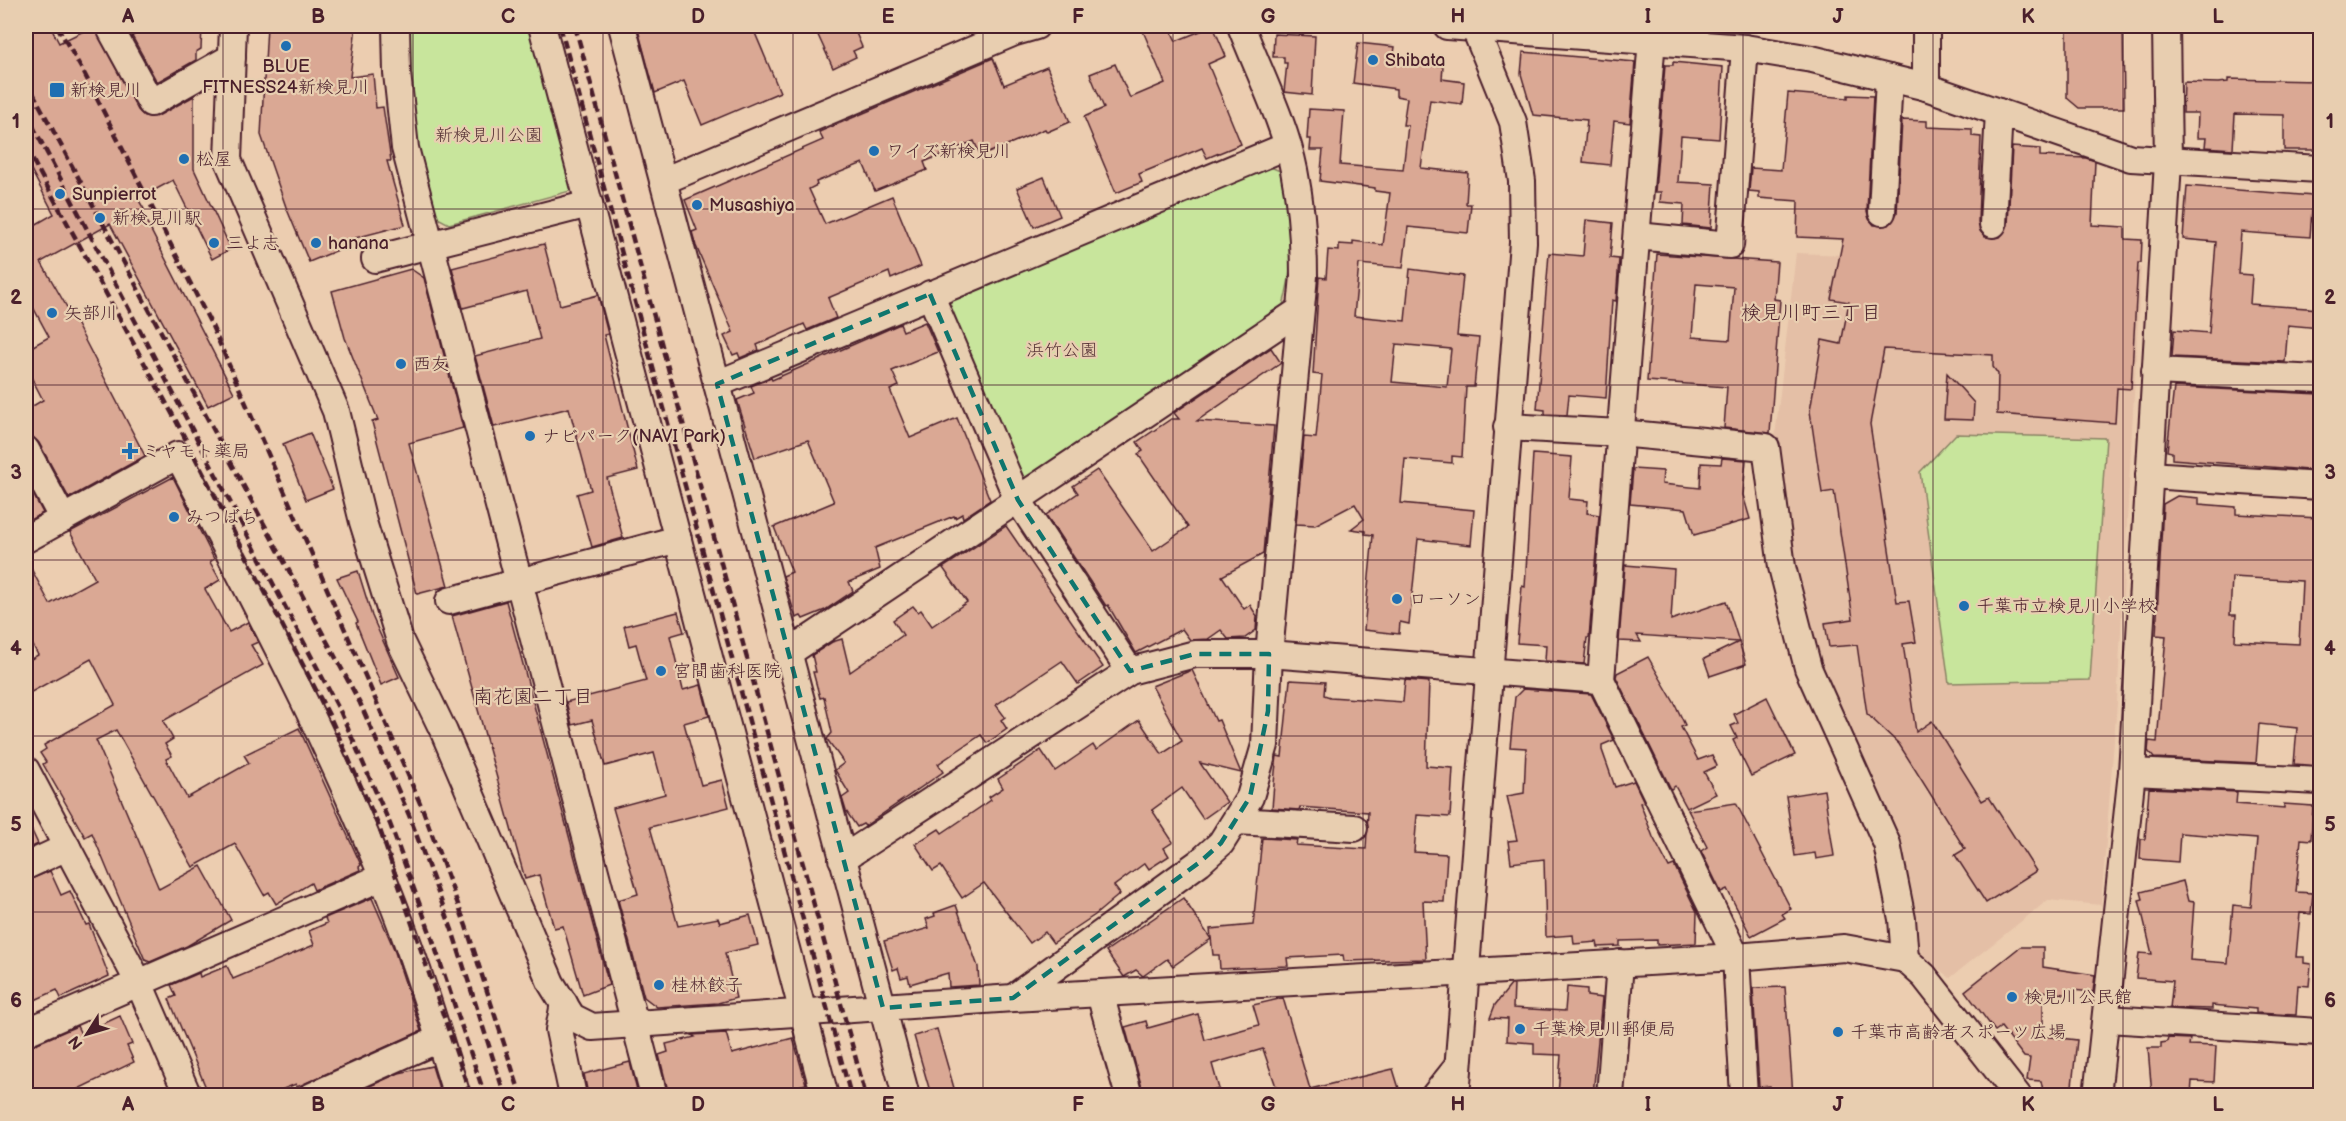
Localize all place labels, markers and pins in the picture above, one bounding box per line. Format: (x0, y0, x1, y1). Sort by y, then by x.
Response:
marker: BLUE FITNESS24新検見川 (279, 39, 293, 53)
place label: Shibata (1385, 50, 1446, 71)
marker: Shibata (1366, 53, 1380, 67)
place label: BLUE FITNESS24新検見川 (202, 56, 370, 98)
place label: 新検見川 (70, 80, 142, 101)
marker: 新検見川 (48, 81, 66, 99)
place label: ワイズ新検見川 (886, 141, 1011, 162)
marker: ワイズ新検見川 (867, 144, 881, 158)
place label: 松屋 (196, 149, 232, 170)
marker: 松屋 (177, 152, 191, 166)
place label: Sunpierrot (72, 184, 157, 205)
marker: Sunpierrot (53, 187, 67, 201)
place label: Musashiya (709, 195, 795, 216)
marker: Musashiya (690, 198, 704, 212)
place label: 新検見川駅 (112, 208, 202, 229)
marker: 新検見川駅 (93, 211, 107, 225)
place label: 三よ志 (226, 233, 280, 254)
place label: hanana (328, 233, 389, 254)
marker: 三よ志 (207, 236, 221, 250)
marker: hanana (309, 236, 323, 250)
place label: 矢部川 (64, 303, 118, 324)
marker: 矢部川 (45, 306, 59, 320)
place label: 西友 (413, 354, 449, 375)
marker: 西友 (394, 357, 408, 371)
place label: ナビパーク(NAVI Park) (542, 426, 726, 447)
marker: ナビパーク(NAVI Park) (523, 429, 537, 443)
place label: ミヤモト薬局 (142, 441, 250, 462)
marker: ミヤモト薬局 (123, 444, 137, 458)
place label: みつばち (186, 507, 258, 528)
marker: みつばち (167, 510, 181, 524)
place label: ローソン (1409, 589, 1481, 610)
marker: ローソン (1390, 592, 1404, 606)
place label: 千葉市立検見川小学校 (1976, 596, 2156, 617)
marker: 千葉市立検見川小学校 (1957, 599, 1971, 613)
place label: 宮間歯科医院 (673, 661, 781, 682)
marker: 宮間歯科医院 (654, 664, 668, 678)
place label: 桂林餃子 (671, 975, 743, 996)
marker: 桂林餃子 (652, 978, 666, 992)
place label: 検見川公民館 (2024, 987, 2132, 1008)
marker: 検見川公民館 (2005, 990, 2019, 1004)
place label: 千葉検見川郵便局 (1532, 1019, 1676, 1040)
marker: 千葉検見川郵便局 (1513, 1022, 1527, 1036)
place label: 千葉市高齢者スポーツ広場 (1850, 1022, 2066, 1043)
marker: 千葉市高齢者スポーツ広場 (1831, 1025, 1845, 1039)

